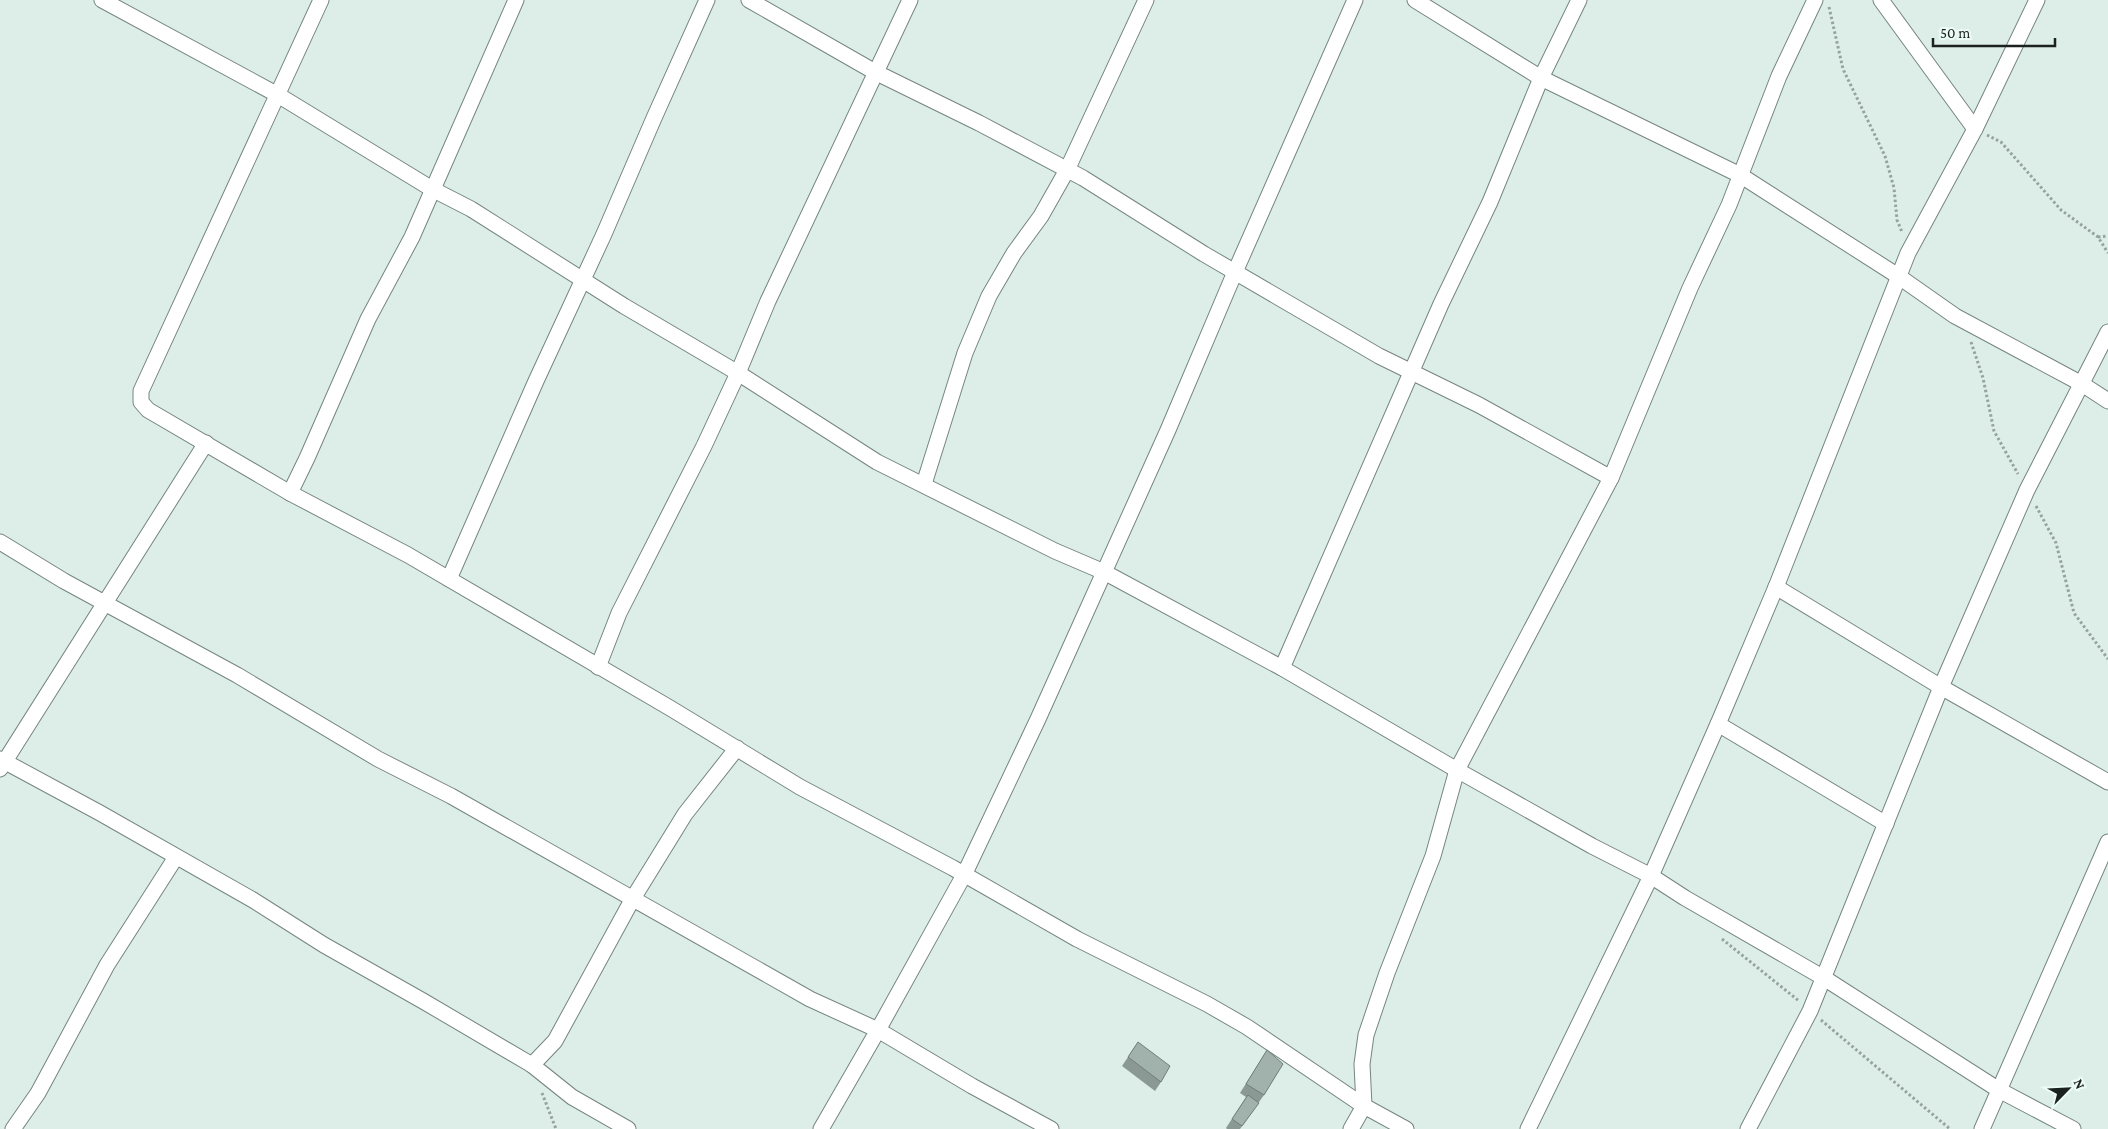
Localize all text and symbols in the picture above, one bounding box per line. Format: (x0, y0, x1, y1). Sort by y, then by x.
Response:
scale bar (1933, 15, 2056, 47)
text: 50 m (1940, 25, 1970, 41)
north arrow (2043, 1064, 2093, 1114)
text: N (2071, 1076, 2089, 1092)

